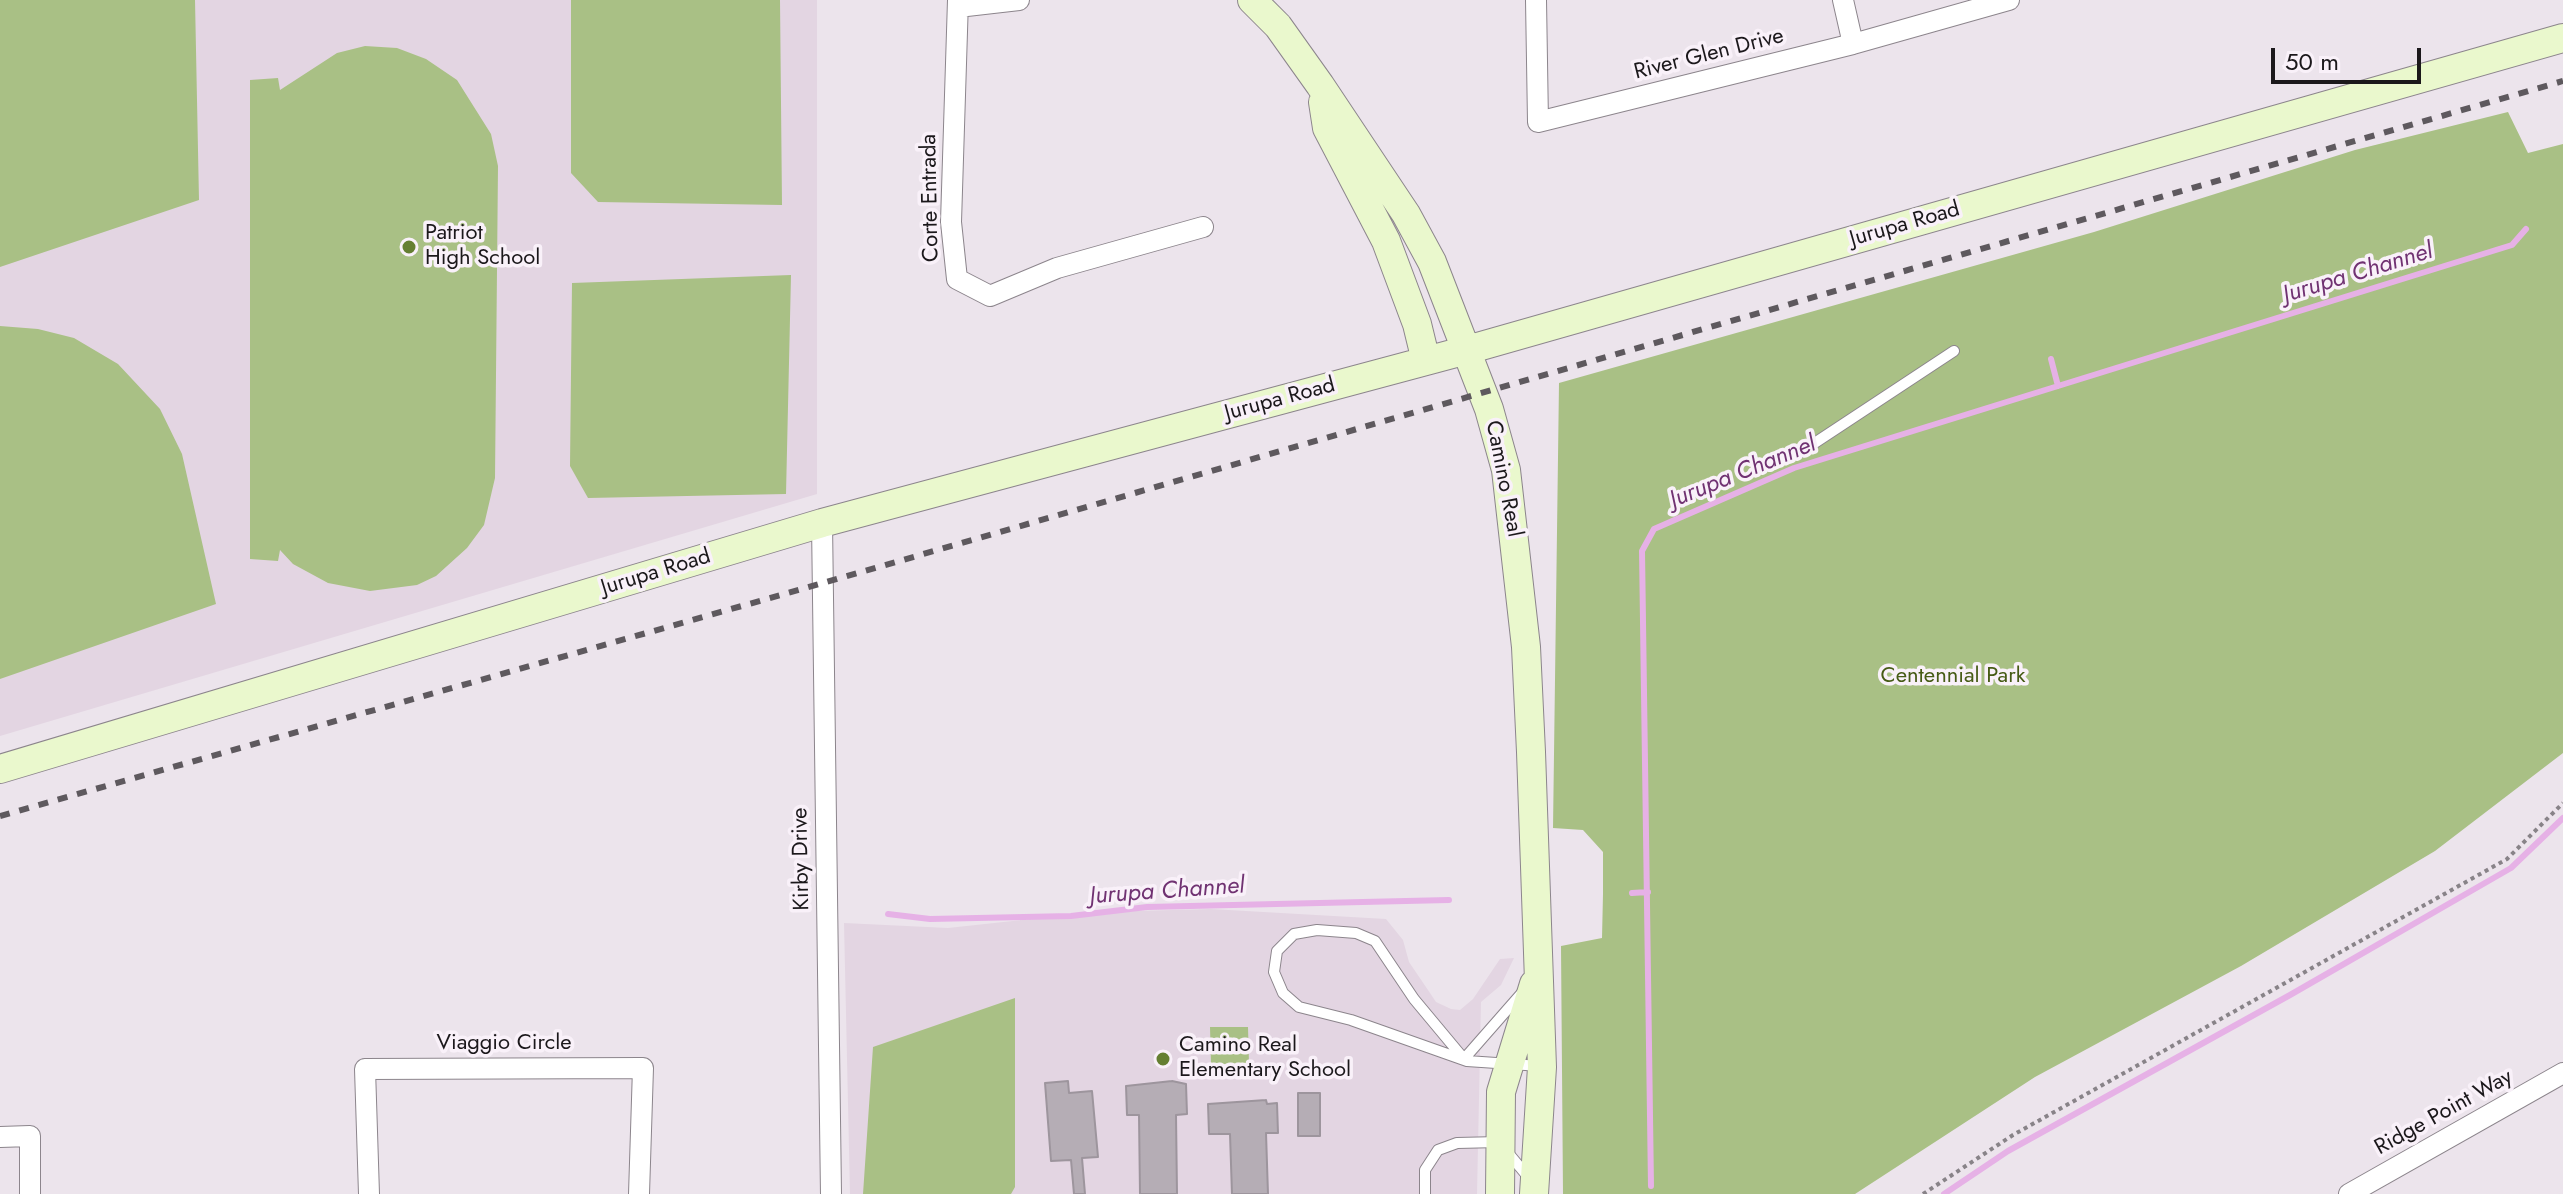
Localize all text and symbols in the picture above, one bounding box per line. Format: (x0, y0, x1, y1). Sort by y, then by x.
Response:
street label: River Glen Drive (1631, 24, 1787, 86)
scale bar (2275, 32, 2425, 82)
text: 50 m (2285, 44, 2339, 79)
street label: Corte Entrada (917, 134, 945, 262)
street label: Jurupa Road (1847, 197, 1963, 253)
place label: Patriot High School (425, 221, 540, 272)
marker: Patriot High School (400, 238, 418, 256)
water label: Jurupa Channel (2280, 238, 2436, 310)
street label: Jurupa Road (1222, 373, 1338, 427)
street label: Camino Real (1479, 419, 1527, 539)
water label: Jurupa Channel (1666, 431, 1820, 515)
street label: Jurupa Road (598, 544, 714, 602)
park label: Centennial Park (1881, 664, 2025, 690)
street label: Kirby Drive (788, 807, 816, 911)
water label: Jurupa Channel (1089, 872, 1245, 912)
street label: Viaggio Circle (436, 1031, 572, 1057)
place label: Camino Real Elementary School (1179, 1033, 1351, 1084)
marker: Camino Real Elementary School (1154, 1050, 1172, 1068)
street label: Ridge Point Way (2371, 1064, 2517, 1162)

